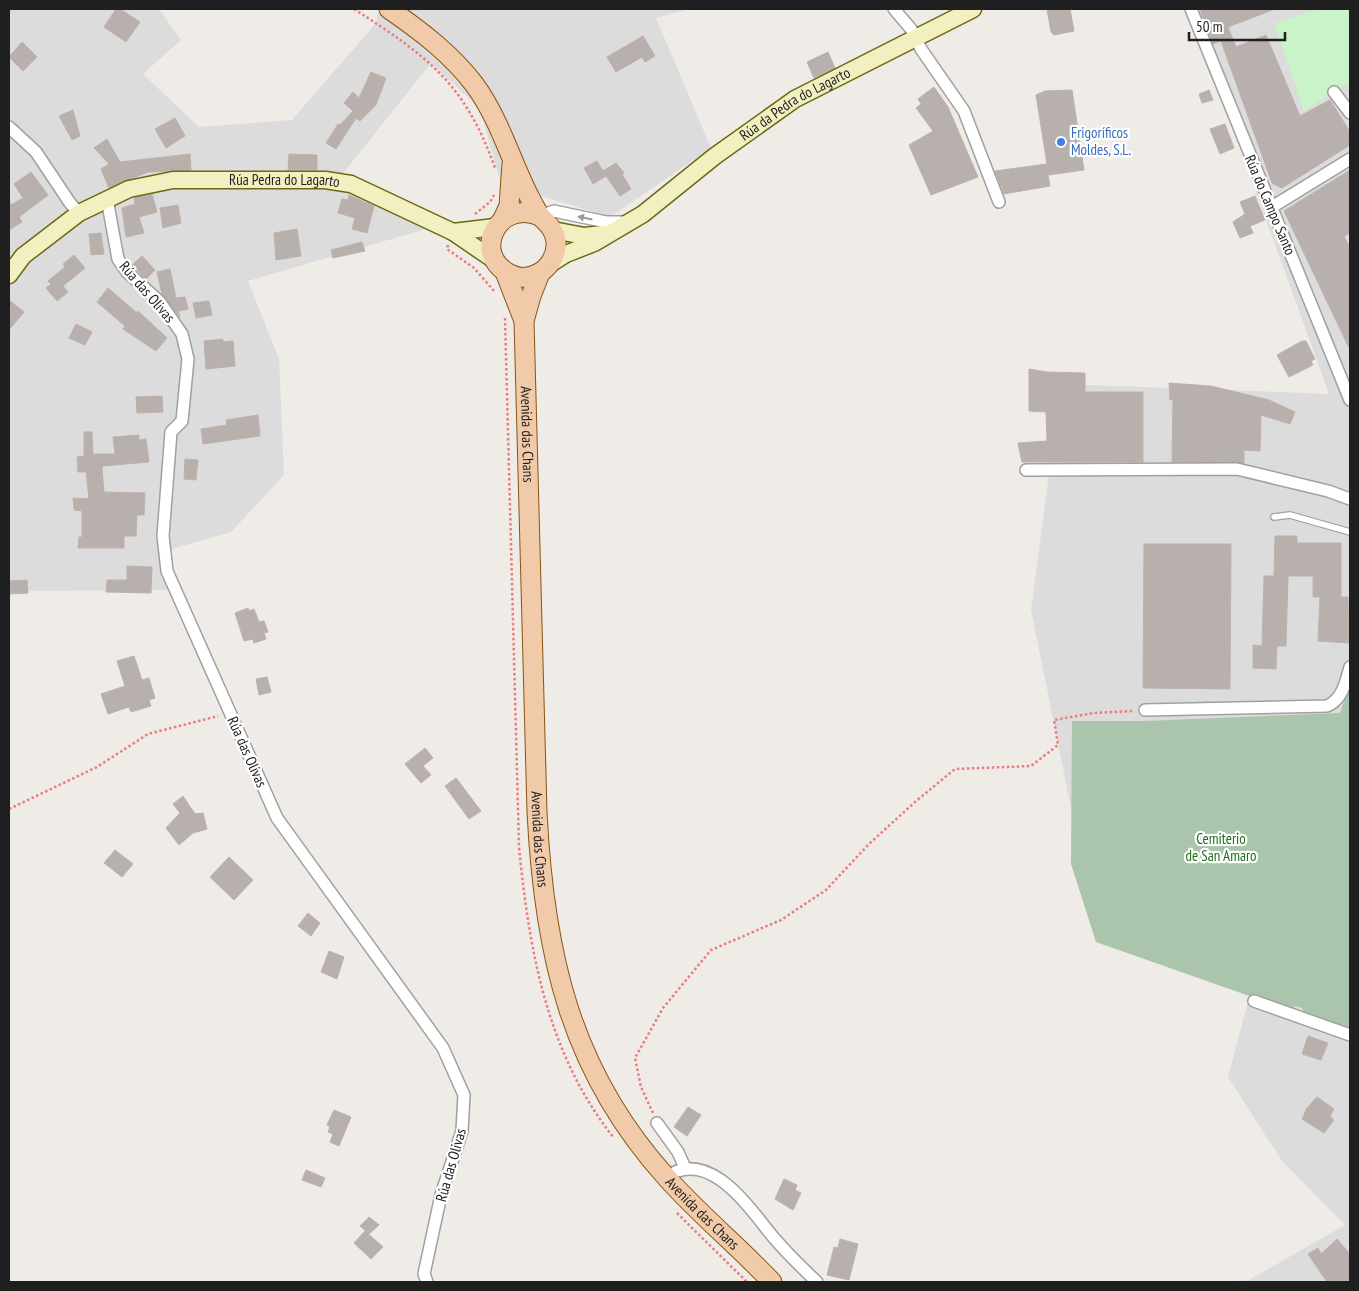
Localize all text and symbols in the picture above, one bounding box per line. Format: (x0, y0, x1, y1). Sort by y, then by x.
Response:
scale bar (1189, 10, 1285, 42)
text: 50 m (1196, 17, 1222, 36)
street label: Rúa da Pedra do Lagarto (736, 63, 853, 145)
place label: Frigoríficos Moldes, S.L. (1071, 123, 1132, 159)
marker: Frigoríficos Moldes, S.L. (1055, 136, 1067, 148)
street label: Rúa do Campo Santo (1241, 152, 1300, 258)
street label: Rúa Pedra do Lagarto (229, 170, 341, 191)
one-way arrow (577, 213, 593, 221)
street label: Rúa das Olivas (115, 257, 179, 326)
street label: Avenida das Chans (517, 386, 538, 483)
street label: Rúa das Olivas (223, 713, 271, 790)
street label: Avenida das Chans (527, 791, 553, 888)
park label: Cemiterio de San Amaro (1185, 829, 1257, 865)
street label: Rúa das Olivas (431, 1126, 470, 1204)
street label: Avenida das Chans (662, 1173, 744, 1254)

